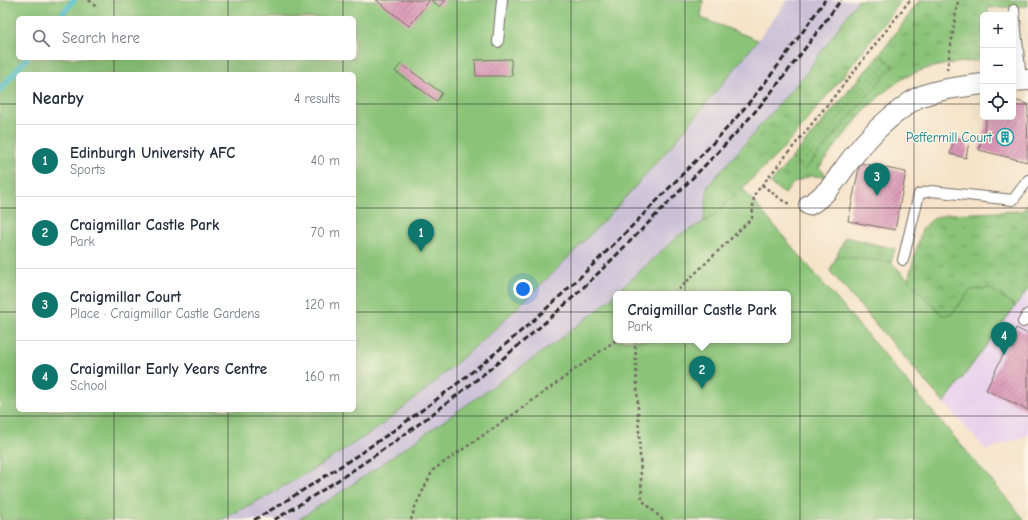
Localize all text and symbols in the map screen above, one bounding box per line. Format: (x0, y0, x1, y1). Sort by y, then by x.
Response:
map controls (980, 12, 1016, 120)
button: + (980, 12, 1016, 48)
search box (16, 16, 356, 60)
icon: search (30, 27, 52, 49)
text: Search here (62, 29, 140, 47)
button: − (980, 48, 1016, 84)
button: locate (980, 84, 1016, 120)
text: Nearby (32, 89, 83, 108)
text: 4 results (294, 91, 340, 106)
building icon: Peffermill Court (995, 127, 1015, 147)
place label: Peffermill Court (906, 130, 993, 145)
text: Edinburgh University AFC (70, 144, 235, 162)
text: 1 (42, 153, 48, 168)
text: 40 m (311, 153, 340, 168)
text: Sports (70, 162, 105, 177)
pin: 3 (864, 163, 890, 196)
text: Craigmillar Castle Park (70, 216, 219, 234)
pin: 1 (408, 219, 434, 252)
text: 2 (42, 225, 48, 240)
text: 70 m (311, 225, 340, 240)
text: Park (70, 234, 95, 249)
your location (513, 279, 533, 299)
text: Craigmillar Court (70, 288, 181, 306)
popup (613, 291, 791, 343)
text: 3 (42, 297, 48, 312)
text: 120 m (305, 297, 340, 312)
text: Craigmillar Castle Park (627, 301, 777, 319)
text: Place · Craigmillar Castle Gardens (70, 306, 260, 321)
text: Park (627, 319, 652, 334)
pin: 4 (991, 322, 1017, 355)
pin: 2 (689, 356, 715, 389)
text: Craigmillar Early Years Centre (70, 360, 267, 378)
text: 4 (42, 369, 48, 384)
text: 160 m (305, 369, 340, 384)
text: School (70, 378, 107, 393)

